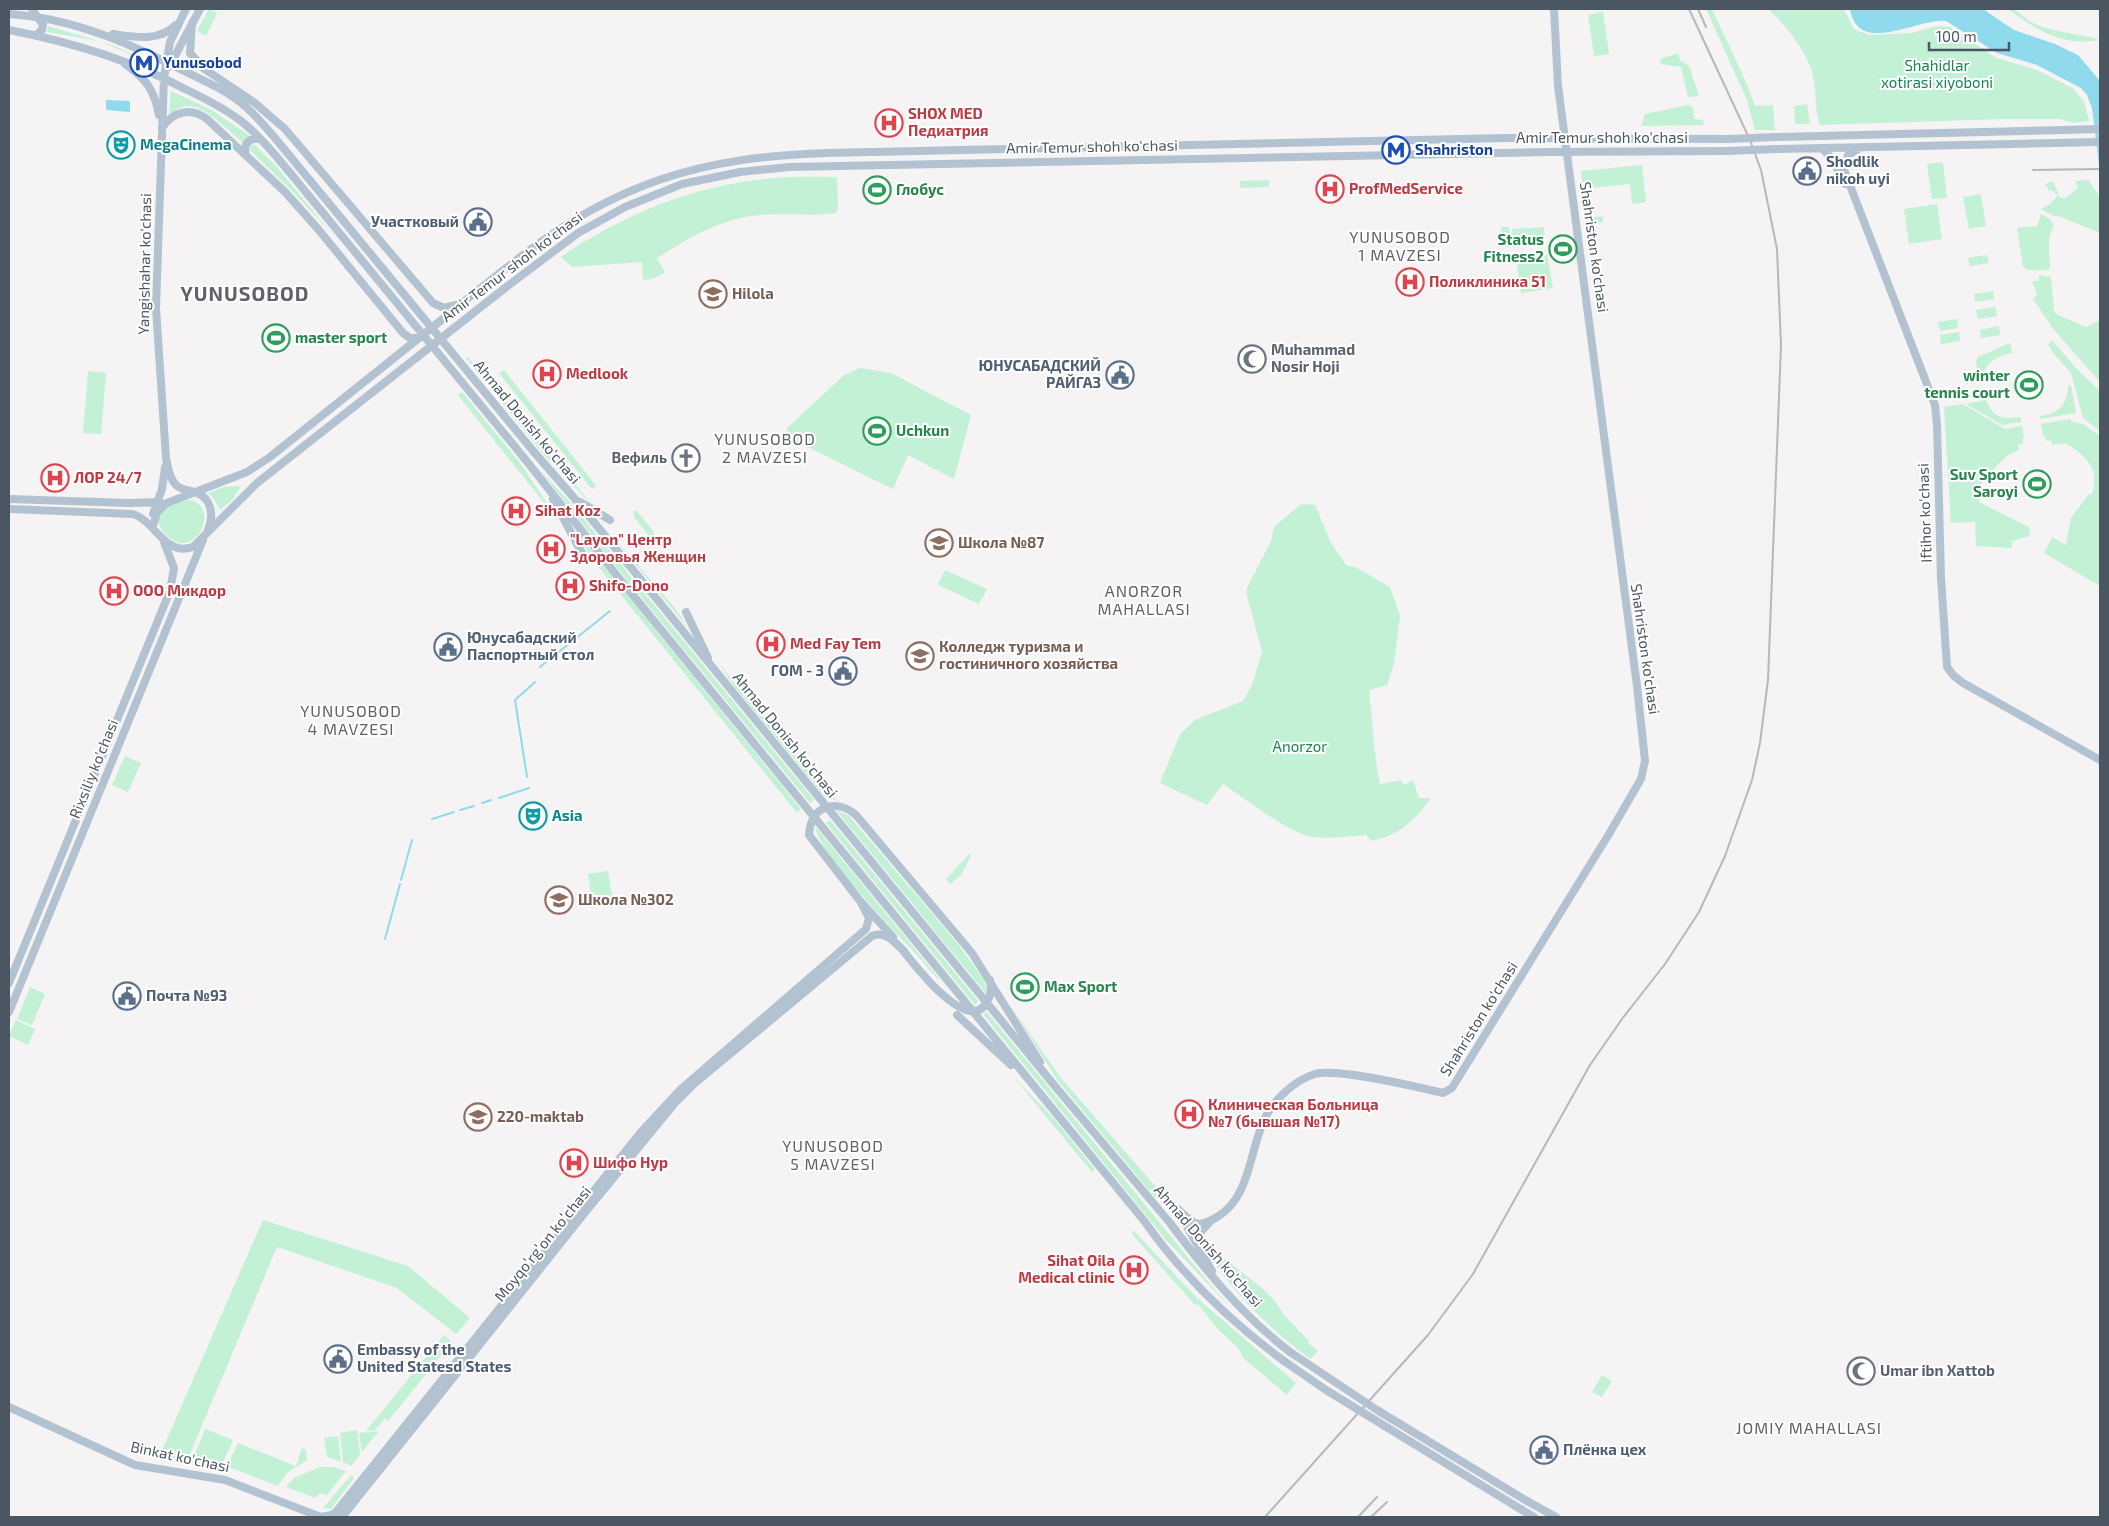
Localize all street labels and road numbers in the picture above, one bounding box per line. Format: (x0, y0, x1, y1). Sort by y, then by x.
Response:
street label: Amir Temur shoh ko'chasi (1516, 128, 1688, 146)
street label: Amir Temur shoh ko'chasi (1006, 136, 1178, 156)
street label: Shahriston ko'chasi (1577, 180, 1613, 313)
street label: Yangishahar ko'chasi (134, 193, 154, 335)
street label: Amir Temur shoh ko'chasi (437, 207, 585, 325)
street label: Ahmad Donish ko'chasi (471, 356, 585, 487)
street label: Iftihor ko'chasi (1913, 463, 1935, 563)
street label: Shahriston ko'chasi (1628, 582, 1664, 715)
street label: Ahmad Donish ko'chasi (730, 668, 842, 801)
street label: Rixsiliy ko'chasi (65, 716, 121, 821)
street label: Shahriston ko'chasi (1436, 958, 1521, 1079)
street label: Ahmad Donish ko'chasi (1151, 1181, 1267, 1310)
street label: Moyqoʻrgʻon koʻchasi (490, 1182, 594, 1305)
street label: Binkat ko'chasi (129, 1437, 231, 1475)

